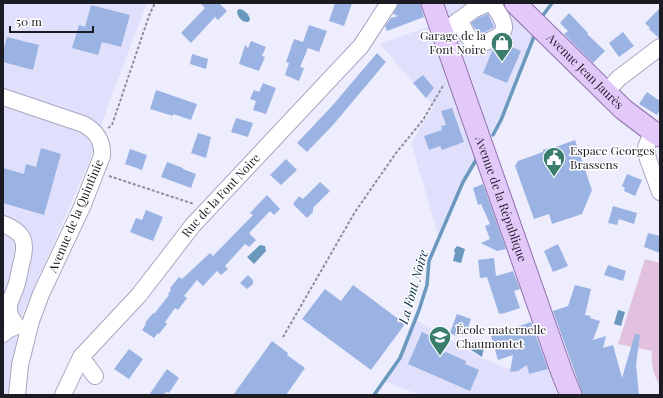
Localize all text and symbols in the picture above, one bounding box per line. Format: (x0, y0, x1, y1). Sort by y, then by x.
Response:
scale bar (10, 8, 93, 34)
text: 50 m (16, 13, 42, 29)
place label: Garage de la Font Noire (420, 27, 486, 57)
street label: Avenue Jean Jaurès (543, 29, 628, 112)
shop icon: Garage de la Font Noire (489, 30, 515, 63)
street label: Avenue de la République (472, 133, 531, 264)
place label: Espace Georges Brassens (570, 142, 655, 172)
public building icon: Espace Georges Brassens (541, 145, 567, 178)
street label: Rue de la Font Noire (177, 150, 263, 240)
street label: Avenue de la Quintinie (44, 157, 106, 276)
water label: La Font Noire (394, 247, 431, 327)
place label: École maternelle Chaumontet (456, 321, 546, 351)
school or university icon: École maternelle Chaumontet (427, 324, 453, 357)

